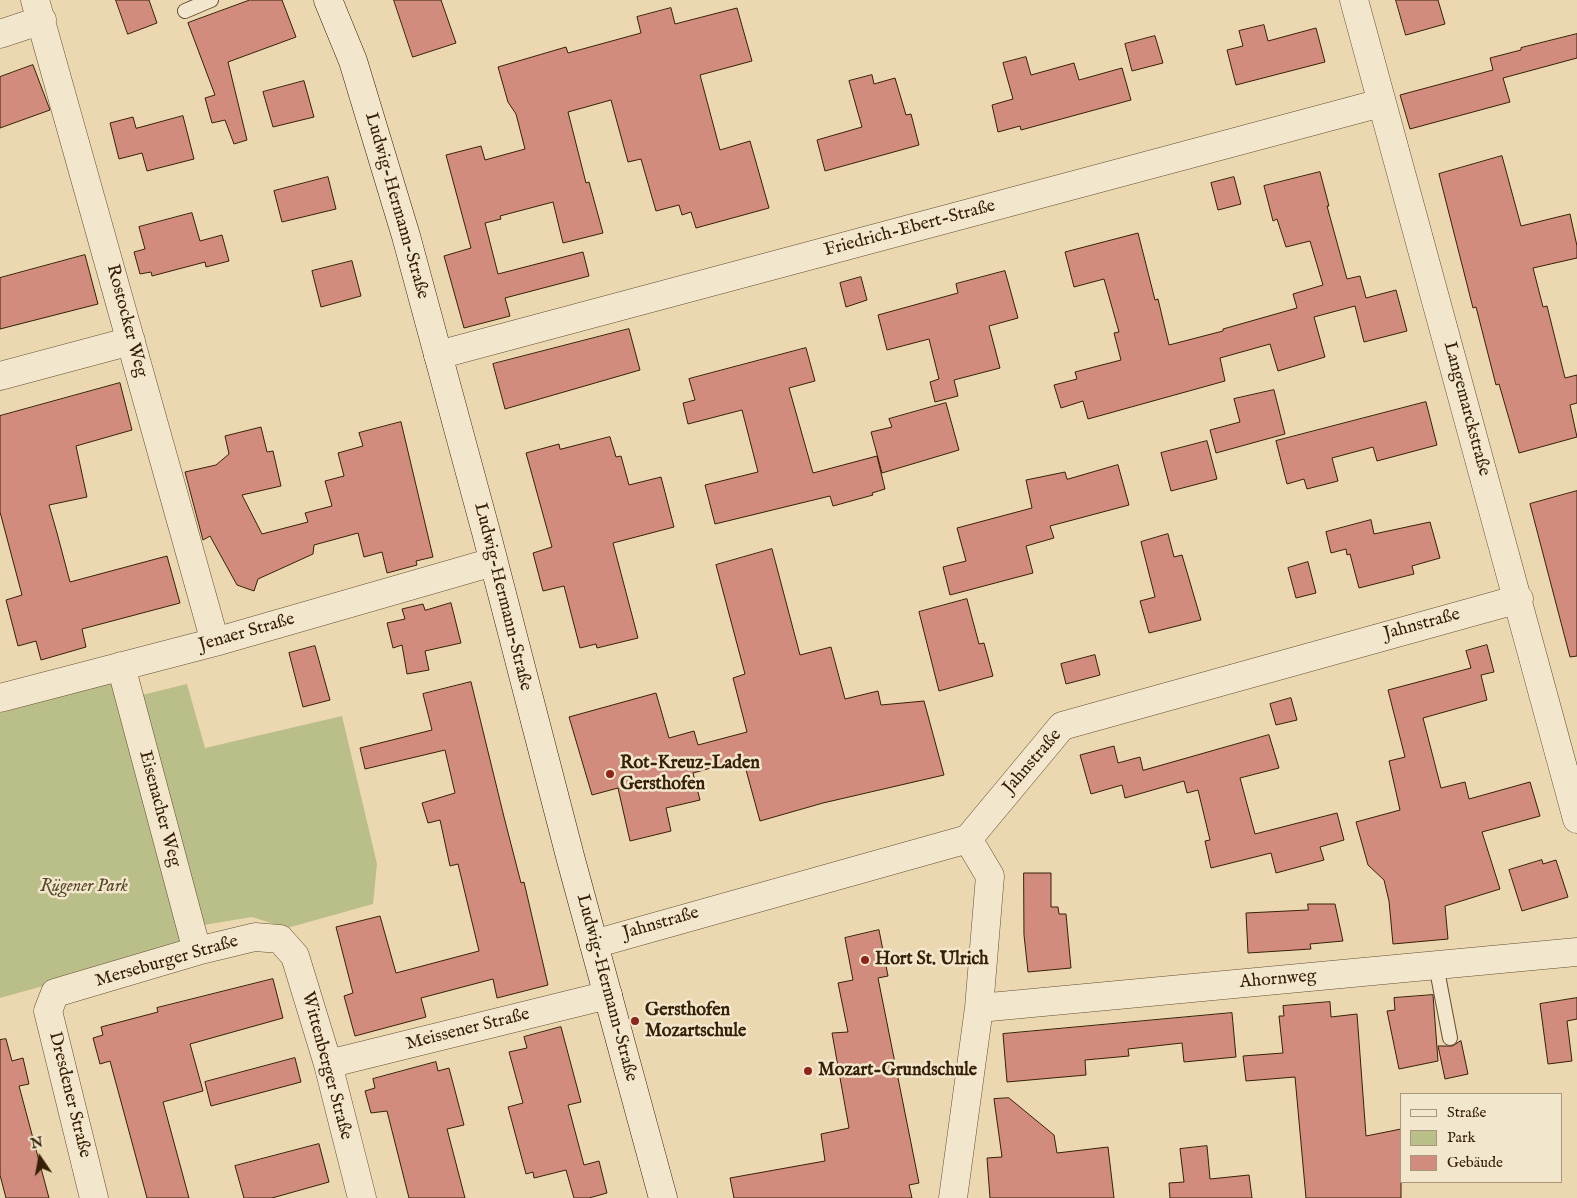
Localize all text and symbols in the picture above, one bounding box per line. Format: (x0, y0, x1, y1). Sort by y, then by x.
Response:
street label: Ludwig-Hermann-Straße (359, 110, 433, 302)
street label: Friedrich-Ebert-Straße (822, 196, 998, 262)
street label: Rostocker Weg (101, 262, 151, 380)
street label: Langemarckstraße (1438, 339, 1494, 479)
street label: Ludwig-Hermann-Straße (468, 501, 536, 693)
street label: Jahnstraße (1381, 604, 1463, 646)
street label: Jenaer Straße (197, 609, 297, 657)
street label: Jahnstraße (999, 725, 1067, 799)
street label: Eisenacher Weg (133, 748, 185, 870)
place label: Rot-Kreuz-Laden Gersthofen (620, 753, 760, 796)
marker: Rot-Kreuz-Laden Gersthofen (604, 768, 616, 780)
park label: Rügener Park (40, 876, 128, 898)
street label: Ludwig-Hermann-Straße (571, 892, 641, 1084)
street label: Jahnstraße (620, 903, 702, 945)
street label: Merseburger Straße (93, 931, 241, 993)
place label: Hort St. Ulrich (875, 949, 989, 971)
marker: Hort St. Ulrich (859, 954, 871, 966)
street label: Ahornweg (1239, 966, 1317, 994)
street label: Wittenberger Straße (296, 990, 356, 1142)
place label: Gersthofen Mozartschule (645, 1000, 746, 1042)
street label: Meissener Straße (404, 1004, 532, 1056)
marker: Gersthofen Mozartschule (629, 1015, 641, 1027)
street label: Dresdener Straße (43, 1030, 95, 1160)
place label: Mozart-Grundschule (818, 1060, 977, 1082)
marker: Mozart-Grundschule (802, 1065, 814, 1077)
legend (1400, 1093, 1562, 1183)
text: Straße (1447, 1103, 1486, 1122)
text: Park (1447, 1128, 1476, 1147)
north arrow (15, 1133, 65, 1183)
text: N (29, 1133, 45, 1153)
text: Gebäude (1447, 1153, 1503, 1172)

